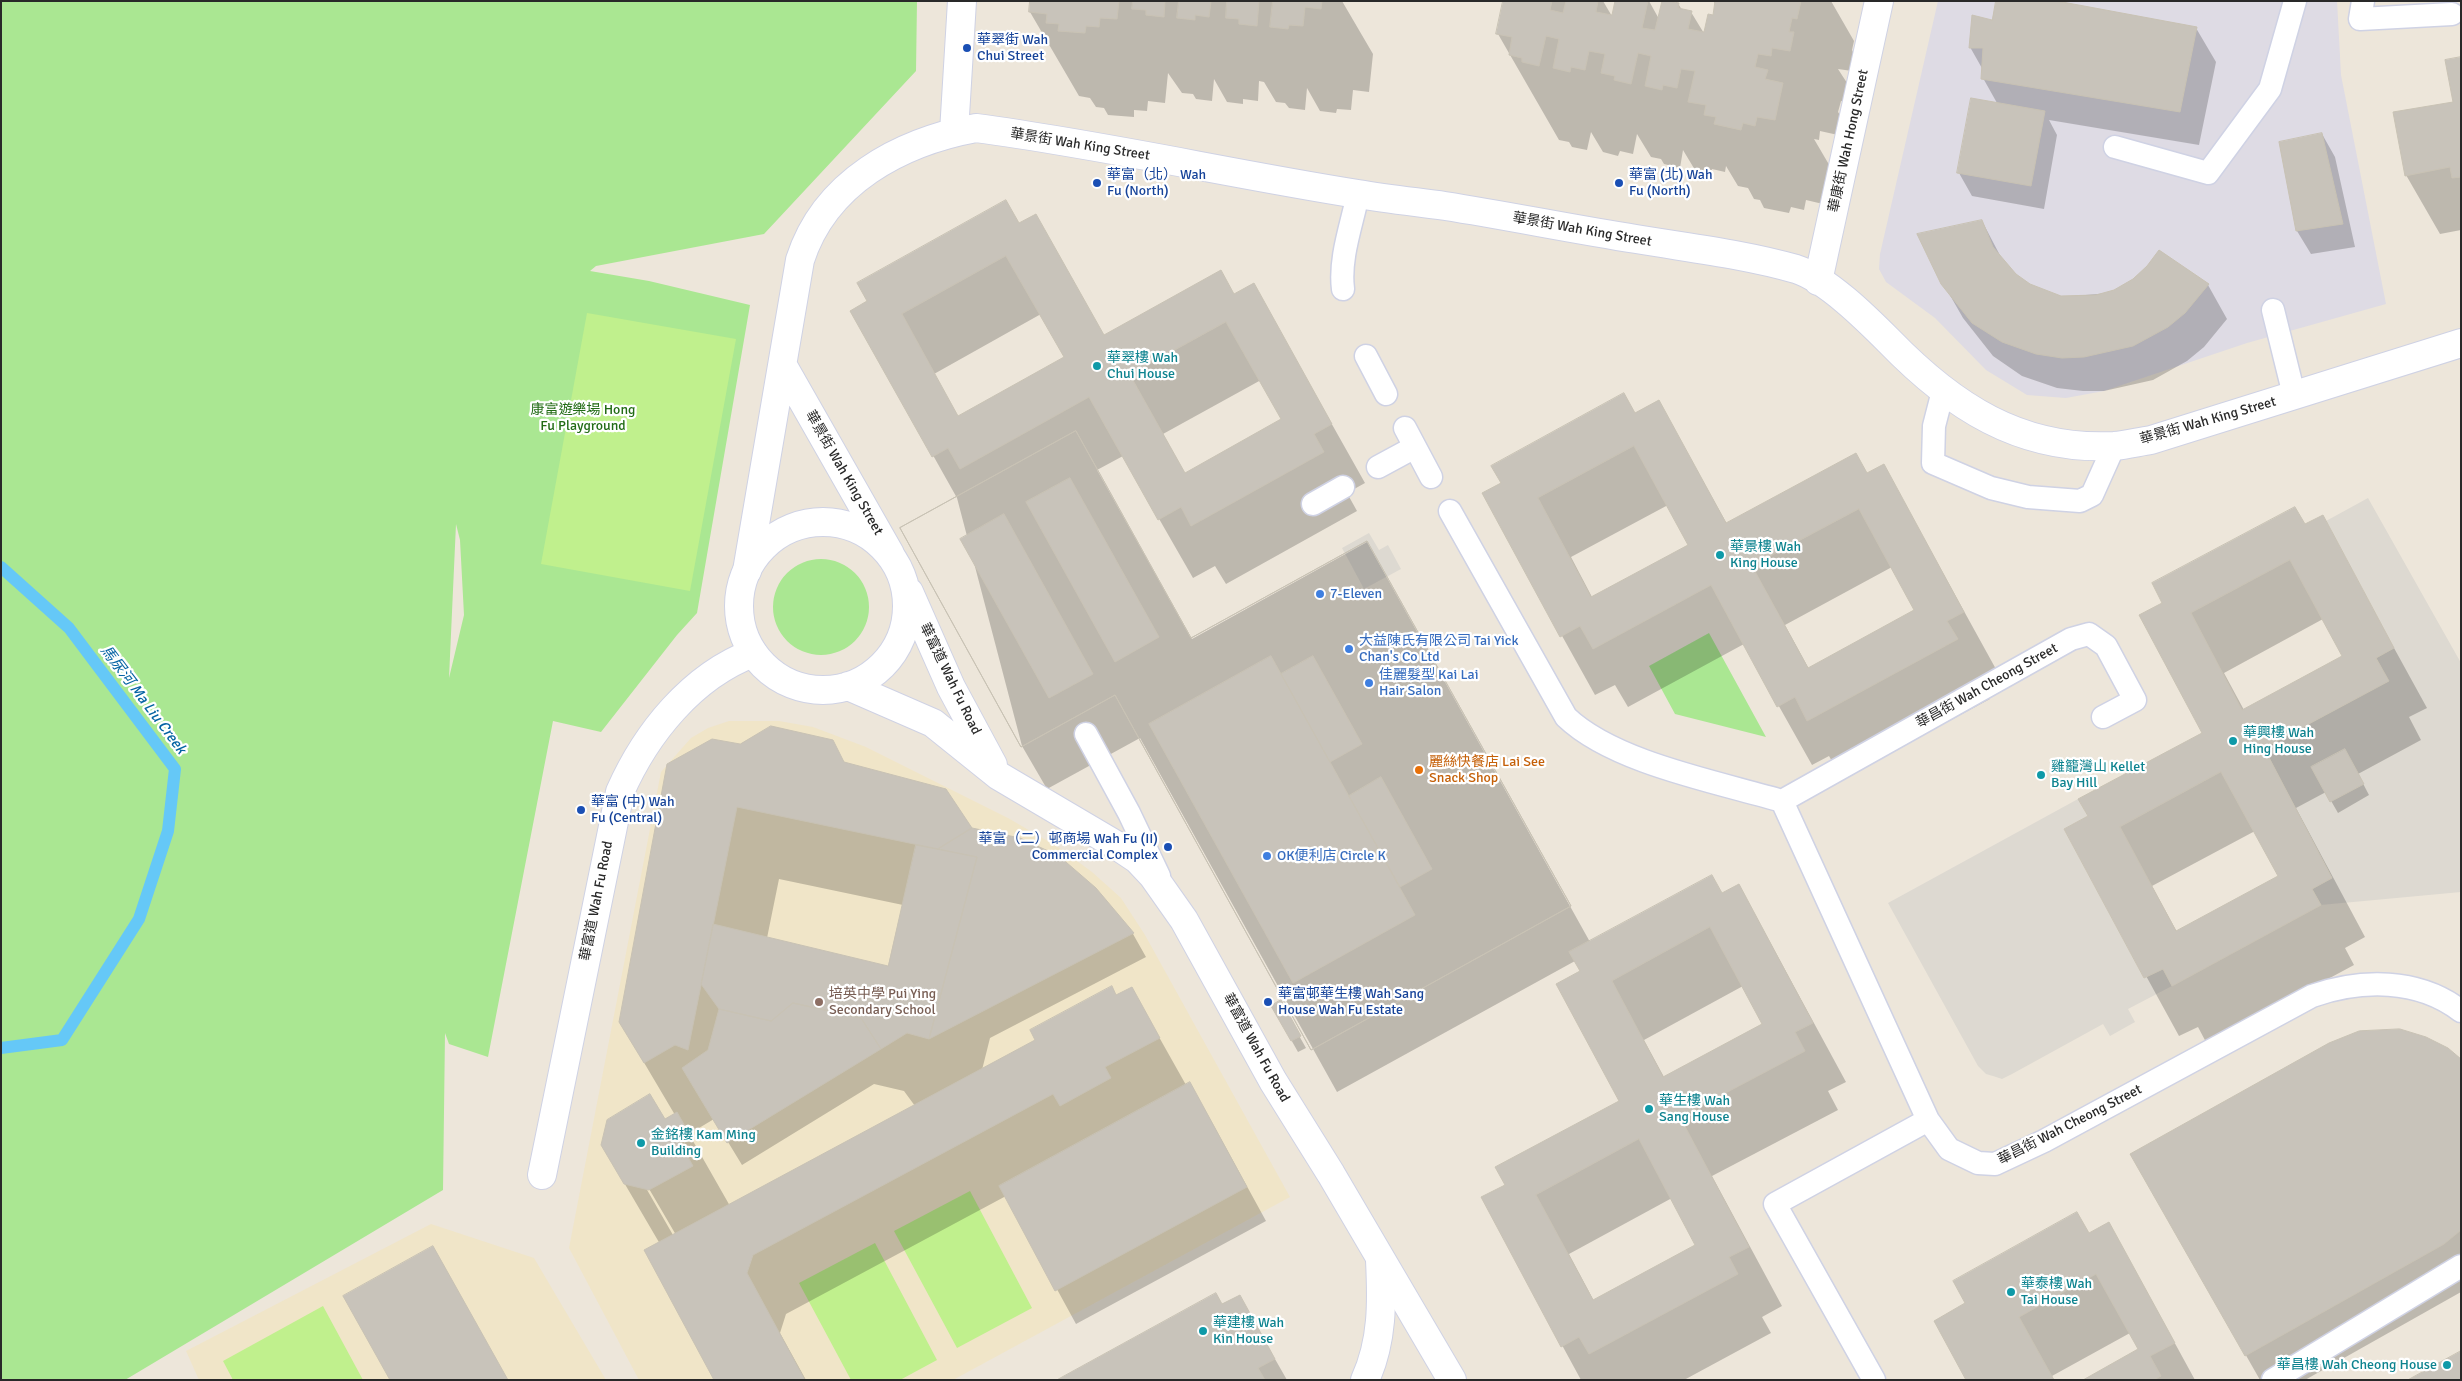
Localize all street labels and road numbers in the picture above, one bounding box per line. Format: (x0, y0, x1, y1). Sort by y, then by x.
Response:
street label: 華康街 Wah Hong Street (1826, 68, 1872, 214)
street label: 華景街 Wah King Street (1009, 126, 1151, 164)
street label: 華景街 Wah King Street (1511, 209, 1653, 251)
street label: 華景街 Wah King Street (2138, 393, 2278, 449)
street label: 華景街 Wah King Street (801, 408, 887, 538)
street label: 華富道 Wah Fu Road (916, 621, 984, 737)
street label: 華昌街 Wah Cheong Street (1913, 640, 2061, 732)
street label: 華富道 Wah Fu Road (577, 840, 617, 962)
street label: 華富道 Wah Fu Road (1219, 991, 1293, 1105)
street label: 華昌街 Wah Cheong Street (1995, 1081, 2145, 1169)

